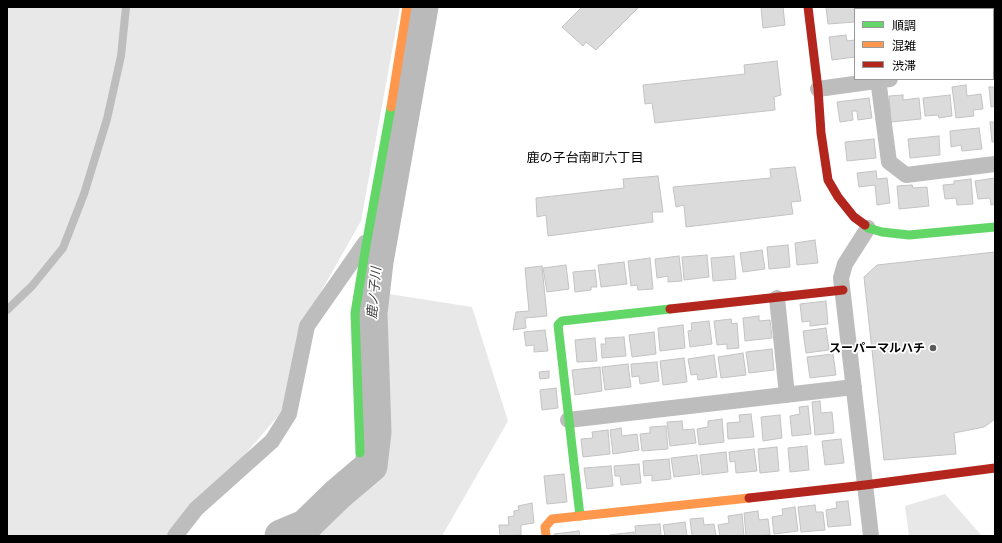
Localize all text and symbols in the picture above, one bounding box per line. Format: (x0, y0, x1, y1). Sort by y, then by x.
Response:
legend (854, 8, 994, 80)
text: 順調 (892, 18, 916, 32)
text: 混雑 (892, 38, 916, 52)
text: 渋滞 (892, 58, 916, 72)
district label: 鹿の子台南町六丁目 (527, 150, 643, 166)
water label: 鹿ノ子川 (364, 266, 384, 320)
place label: スーパーマルハチ (829, 341, 925, 355)
marker: スーパーマルハチ (928, 343, 938, 353)

